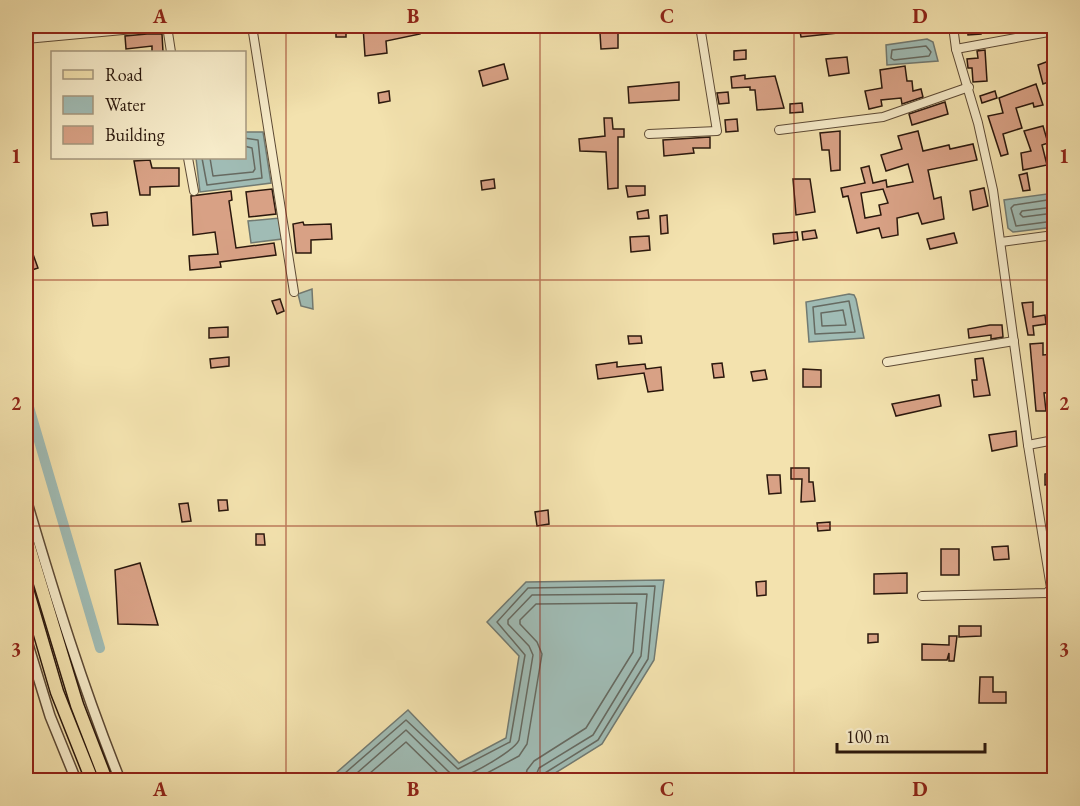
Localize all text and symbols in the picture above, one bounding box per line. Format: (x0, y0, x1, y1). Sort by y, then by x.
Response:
text: A (152, 3, 168, 29)
text: B (407, 3, 419, 29)
text: C (660, 3, 674, 29)
text: D (912, 3, 928, 29)
legend (51, 51, 246, 159)
text: Road (105, 63, 144, 86)
text: Water (105, 93, 146, 116)
text: Building (105, 123, 165, 146)
text: 1 (11, 143, 21, 169)
text: 1 (1059, 143, 1069, 169)
text: 2 (11, 390, 22, 416)
text: 2 (1059, 390, 1070, 416)
text: 3 (11, 636, 21, 662)
text: 3 (1059, 636, 1069, 662)
scale bar (837, 716, 986, 754)
text: 100 m (846, 725, 890, 748)
text: A (152, 776, 168, 802)
text: B (407, 776, 419, 802)
text: C (660, 776, 674, 802)
text: D (912, 776, 928, 802)

